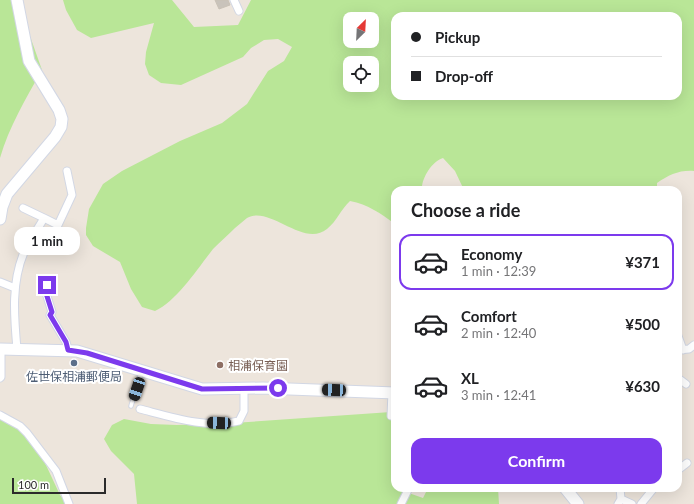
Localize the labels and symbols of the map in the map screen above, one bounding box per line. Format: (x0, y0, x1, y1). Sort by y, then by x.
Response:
north arrow (343, 12, 379, 48)
callout: 1 min (14, 227, 80, 255)
route end (38, 276, 56, 294)
marker: 佐世保相浦郵便局 (69, 358, 79, 368)
place label: 相浦保育園 (228, 358, 288, 373)
marker: 相浦保育園 (215, 360, 225, 370)
place label: 佐世保相浦郵便局 (26, 369, 122, 384)
car (127, 376, 147, 402)
route start (269, 379, 287, 397)
car (322, 384, 346, 396)
car (207, 417, 231, 429)
scale bar (12, 476, 106, 495)

